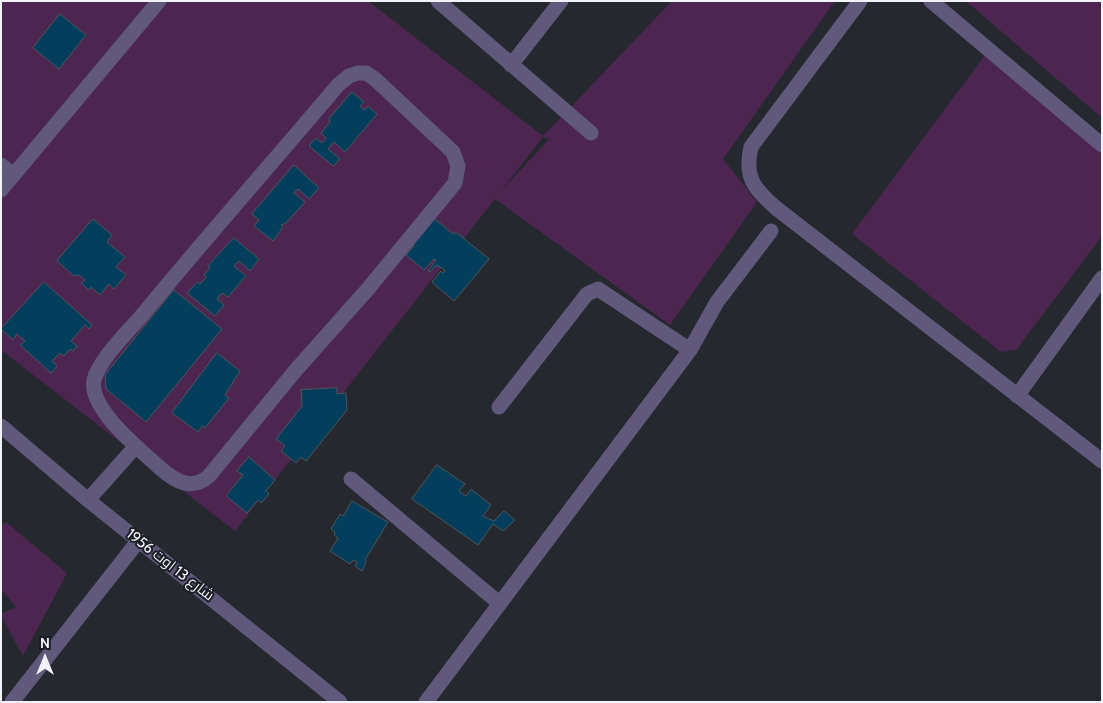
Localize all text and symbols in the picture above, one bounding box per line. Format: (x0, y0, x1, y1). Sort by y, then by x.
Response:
street label: شارع 13 اوت 1956 (123, 525, 217, 605)
north arrow (20, 633, 70, 683)
text: N (40, 634, 50, 652)

